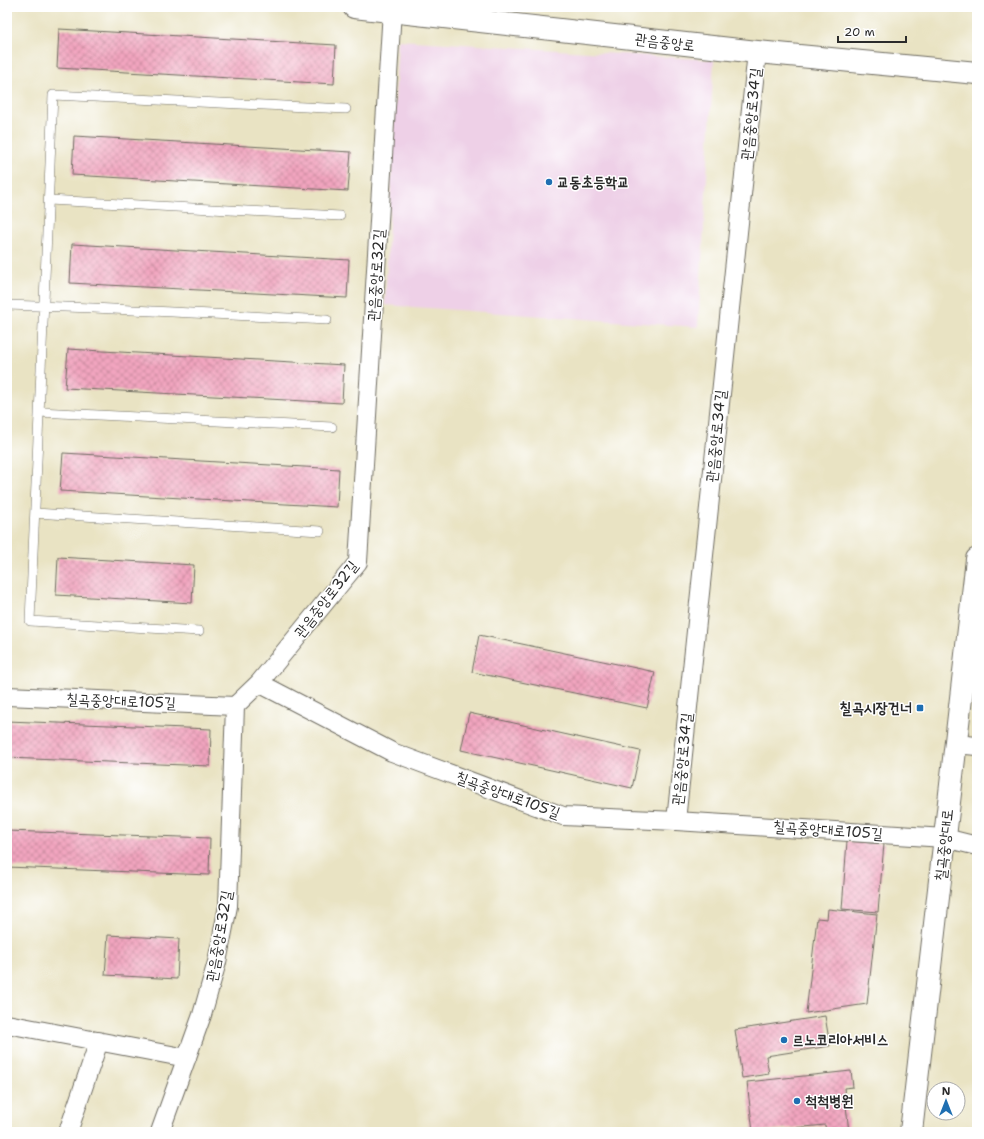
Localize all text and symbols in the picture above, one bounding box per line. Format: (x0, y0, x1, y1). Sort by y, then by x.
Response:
scale bar (838, 18, 906, 44)
text: 20 m (844, 24, 875, 40)
street label: 관음중앙로 (634, 28, 696, 56)
street label: 관음중앙로34길 (736, 67, 766, 161)
place label: 교동초등학교 (557, 172, 629, 192)
marker: 교동초등학교 (544, 177, 554, 187)
street label: 관음중앙로32길 (363, 228, 389, 322)
street label: 관음중앙로34길 (701, 389, 731, 483)
street label: 관음중앙로32길 (290, 556, 362, 642)
street label: 칠곡중앙대로105길 (66, 689, 176, 713)
place label: 칠곡시장건너 (840, 698, 912, 718)
marker: 칠곡시장건너 (915, 703, 925, 713)
street label: 관음중앙로34길 (667, 712, 697, 806)
street label: 칠곡중앙대로105길 (453, 767, 563, 823)
street label: 칠곡중앙대로 (930, 808, 958, 882)
street label: 칠곡중앙대로105길 (772, 816, 884, 844)
street label: 관음중앙로32길 (201, 889, 237, 983)
place label: 르노코리아서비스 (792, 1030, 889, 1050)
marker: 르노코리아서비스 (779, 1035, 789, 1045)
north arrow (926, 1081, 966, 1121)
text: N (942, 1084, 951, 1099)
place label: 척척병원 (805, 1091, 853, 1111)
marker: 척척병원 (792, 1096, 802, 1106)

